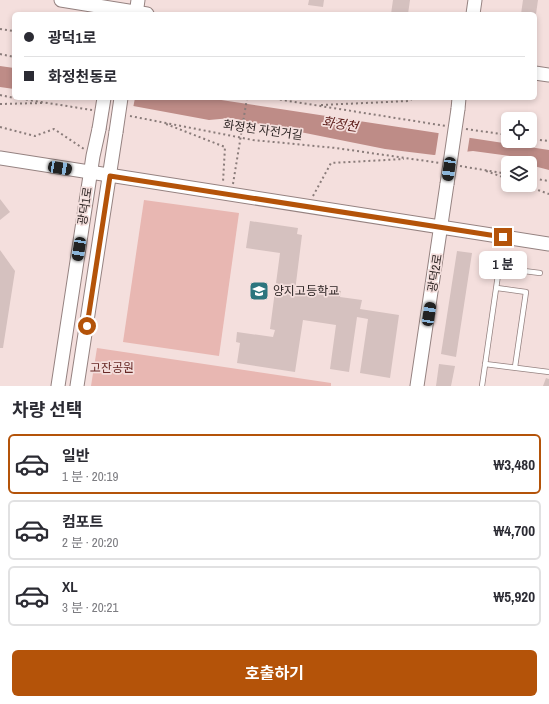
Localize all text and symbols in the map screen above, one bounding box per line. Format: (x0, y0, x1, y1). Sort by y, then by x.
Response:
text: 광덕1로 (48, 27, 96, 48)
text: 화정천동로 (48, 66, 117, 87)
map controls (501, 112, 537, 192)
button: locate (501, 112, 537, 148)
water label: 화정천 (321, 113, 360, 135)
street label: 화정천 자전거길 (222, 117, 304, 143)
car (441, 156, 457, 182)
button: layers (501, 156, 537, 192)
car (47, 160, 73, 176)
street label: 광덕1로 (74, 186, 96, 226)
route end (494, 228, 512, 246)
car (71, 236, 87, 262)
callout: 1 분 (479, 251, 527, 279)
street label: 광덕2로 (424, 253, 446, 293)
text: 1 분 (493, 256, 513, 273)
school or university icon: 양지고등학교 (248, 280, 270, 302)
place label: 양지고등학교 (273, 283, 339, 299)
car (421, 301, 437, 327)
route start (78, 317, 96, 335)
park label: 고잔공원 (90, 360, 134, 376)
text: 차량 선택 (12, 397, 82, 422)
text: 일반 (62, 445, 90, 466)
icon: car (14, 446, 50, 482)
text: ₩3,480 (494, 454, 535, 475)
text: 1 분 · 20:19 (62, 468, 118, 485)
text: 컴포트 (62, 511, 103, 532)
icon: car (14, 512, 50, 548)
text: ₩4,700 (494, 520, 535, 541)
text: 2 분 · 20:20 (62, 534, 118, 551)
text: XL (62, 576, 78, 597)
icon: car (14, 578, 50, 614)
text: ₩5,920 (494, 586, 535, 607)
text: 3 분 · 20:21 (62, 599, 118, 616)
button: 호출하기 (12, 650, 537, 696)

